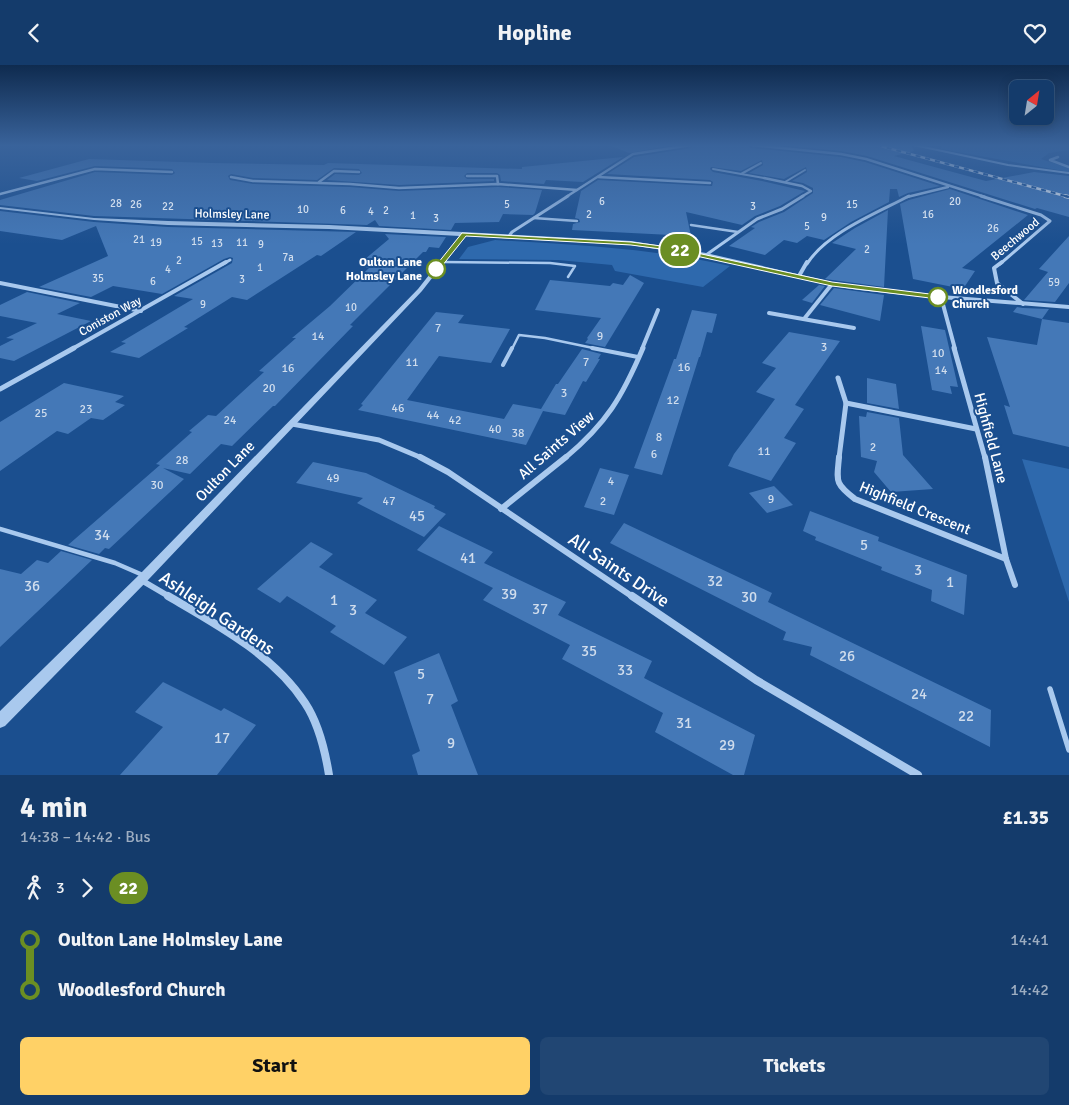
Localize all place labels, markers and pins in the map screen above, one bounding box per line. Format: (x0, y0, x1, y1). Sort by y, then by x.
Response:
place label: Oulton Lane Holmsley Lane (346, 255, 422, 284)
marker: Oulton Lane Holmsley Lane (426, 259, 446, 279)
place label: Woodlesford Church (952, 283, 1018, 312)
marker: Woodlesford Church (928, 287, 948, 307)

